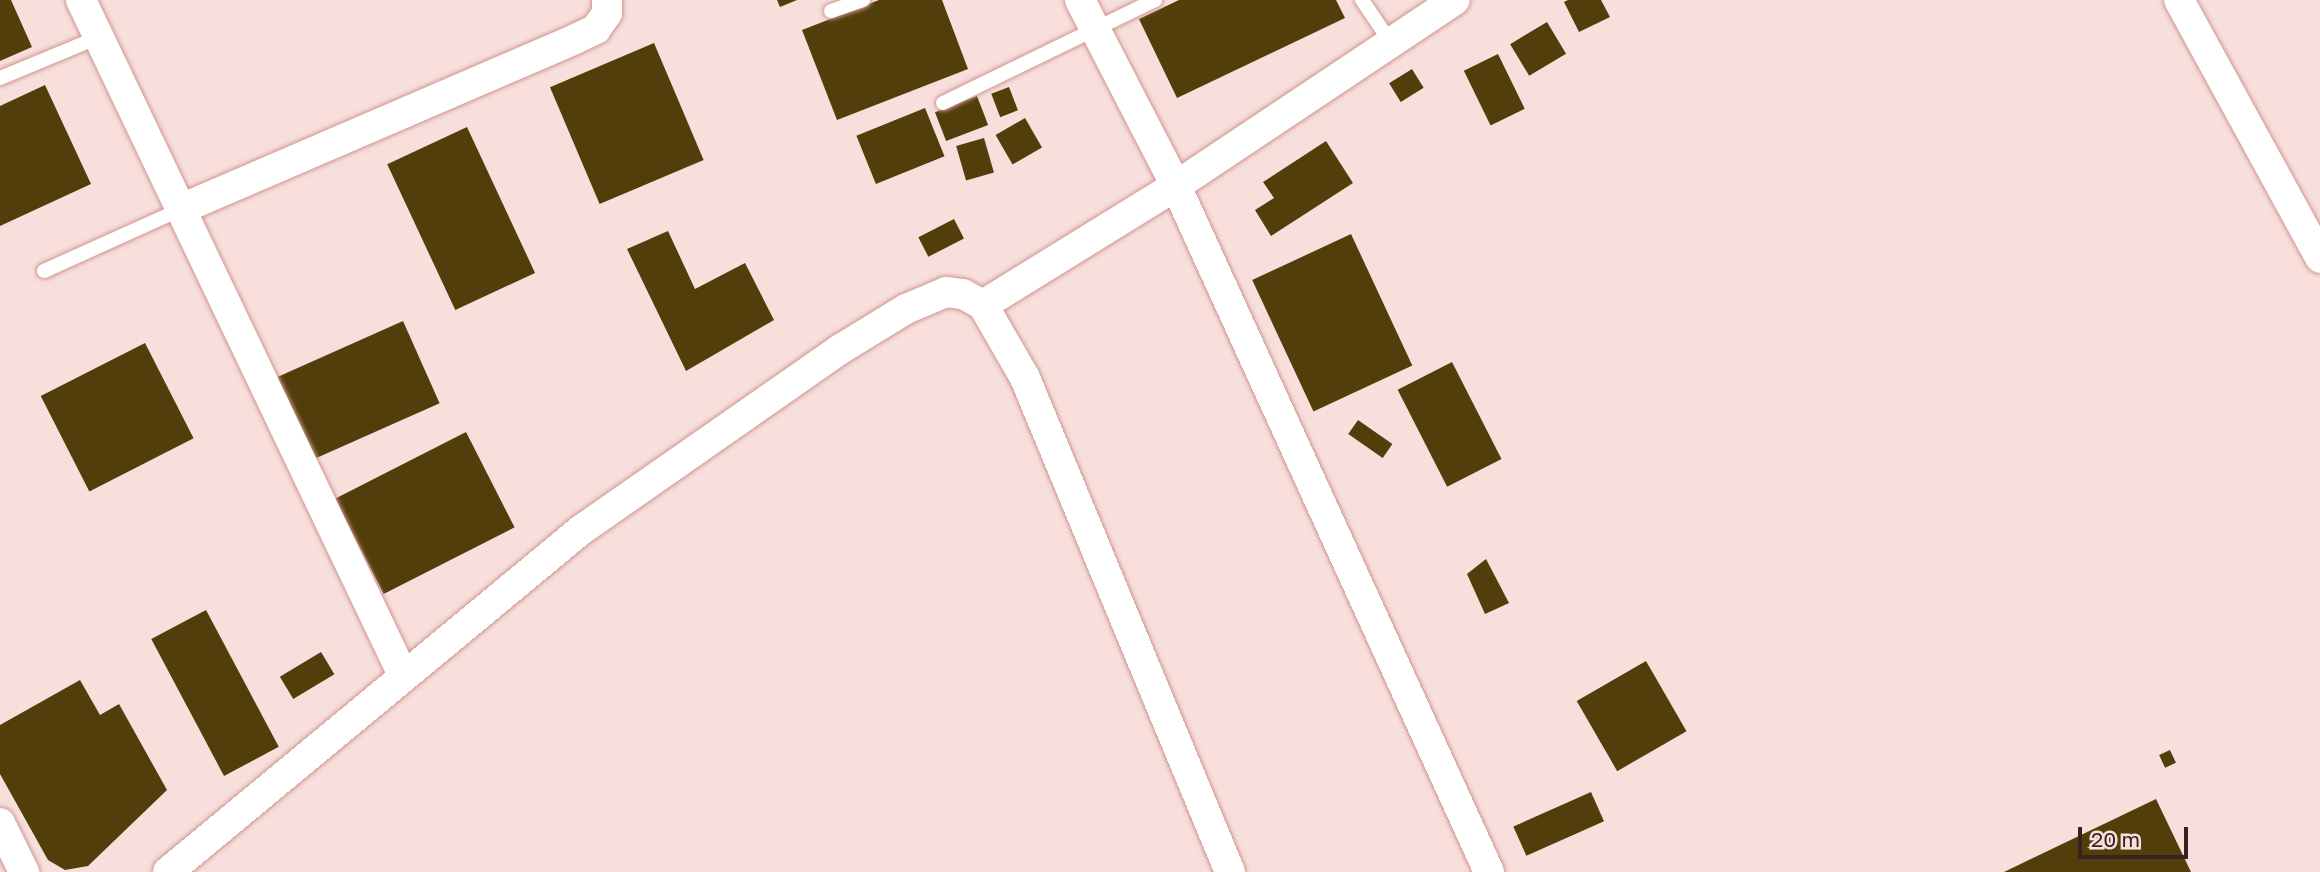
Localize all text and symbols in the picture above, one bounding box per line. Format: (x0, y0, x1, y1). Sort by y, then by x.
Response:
scale bar (2082, 812, 2192, 856)
text: 20 m (2091, 826, 2140, 852)

